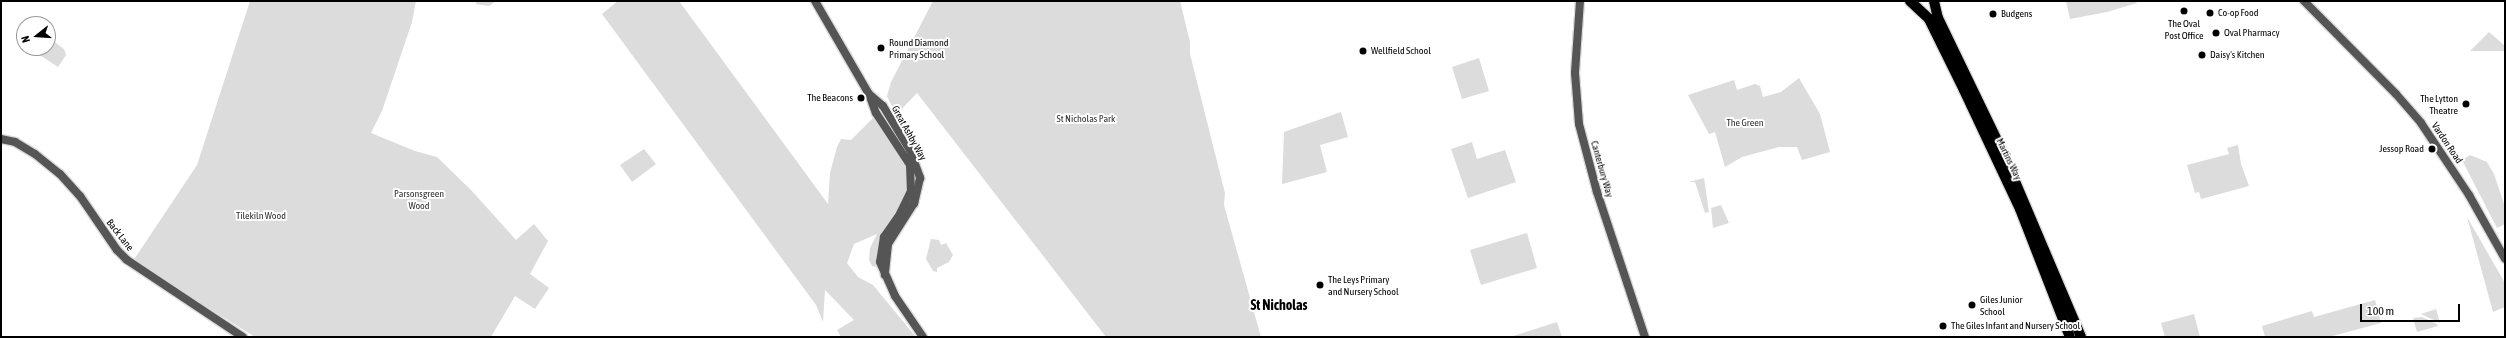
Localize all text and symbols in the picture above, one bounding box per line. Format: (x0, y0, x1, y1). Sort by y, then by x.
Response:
marker: The Oval Post Office (2179, 6, 2189, 16)
place label: Co-op Food (2218, 7, 2258, 19)
place label: Budgens (2001, 8, 2032, 20)
marker: Co-op Food (2205, 8, 2215, 18)
marker: Budgens (1988, 9, 1998, 19)
north arrow (16, 16, 56, 56)
place label: The Oval Post Office (2164, 17, 2204, 40)
place label: Oval Pharmacy (2224, 27, 2280, 39)
marker: Oval Pharmacy (2211, 28, 2221, 38)
text: N (19, 34, 32, 44)
place label: Round Diamond Primary School (889, 36, 949, 60)
marker: Round Diamond Primary School (876, 43, 886, 53)
place label: Wellfield School (1371, 45, 1431, 57)
marker: Wellfield School (1358, 46, 1368, 56)
place label: Daisy's Kitchen (2210, 49, 2265, 61)
marker: Daisy's Kitchen (2197, 50, 2207, 60)
place label: The Beacons (807, 92, 853, 104)
place label: The Lytton Theatre (2420, 92, 2458, 116)
marker: The Beacons (856, 93, 866, 103)
marker: The Lytton Theatre (2461, 99, 2471, 109)
street label: Great Ashby Way (889, 103, 929, 163)
park label: St Nicholas Park (1057, 113, 1115, 125)
park label: The Green (1726, 117, 1764, 129)
street label: Vardon Road (2429, 120, 2465, 166)
street label: Martins Way (1994, 136, 2024, 182)
street label: Canterbury Way (1588, 139, 1616, 199)
place label: Jessop Road (2379, 143, 2424, 155)
marker: Jessop Road (2427, 144, 2437, 154)
park label: Parsonsgreen Wood (394, 187, 444, 210)
park label: Tilekiln Wood (236, 210, 286, 222)
street label: Back Lane (104, 217, 136, 253)
place label: The Leys Primary and Nursery School (1328, 273, 1399, 296)
marker: The Leys Primary and Nursery School (1315, 280, 1325, 290)
place label: Giles Junior School (1980, 293, 2022, 316)
scale bar (2362, 296, 2462, 322)
district label: St Nicholas (1250, 297, 1308, 313)
marker: Giles Junior School (1967, 300, 1977, 310)
text: 100 m (2367, 304, 2394, 318)
place label: The Giles Infant and Nursery School (1951, 320, 2080, 332)
marker: The Giles Infant and Nursery School (1938, 321, 1948, 331)

